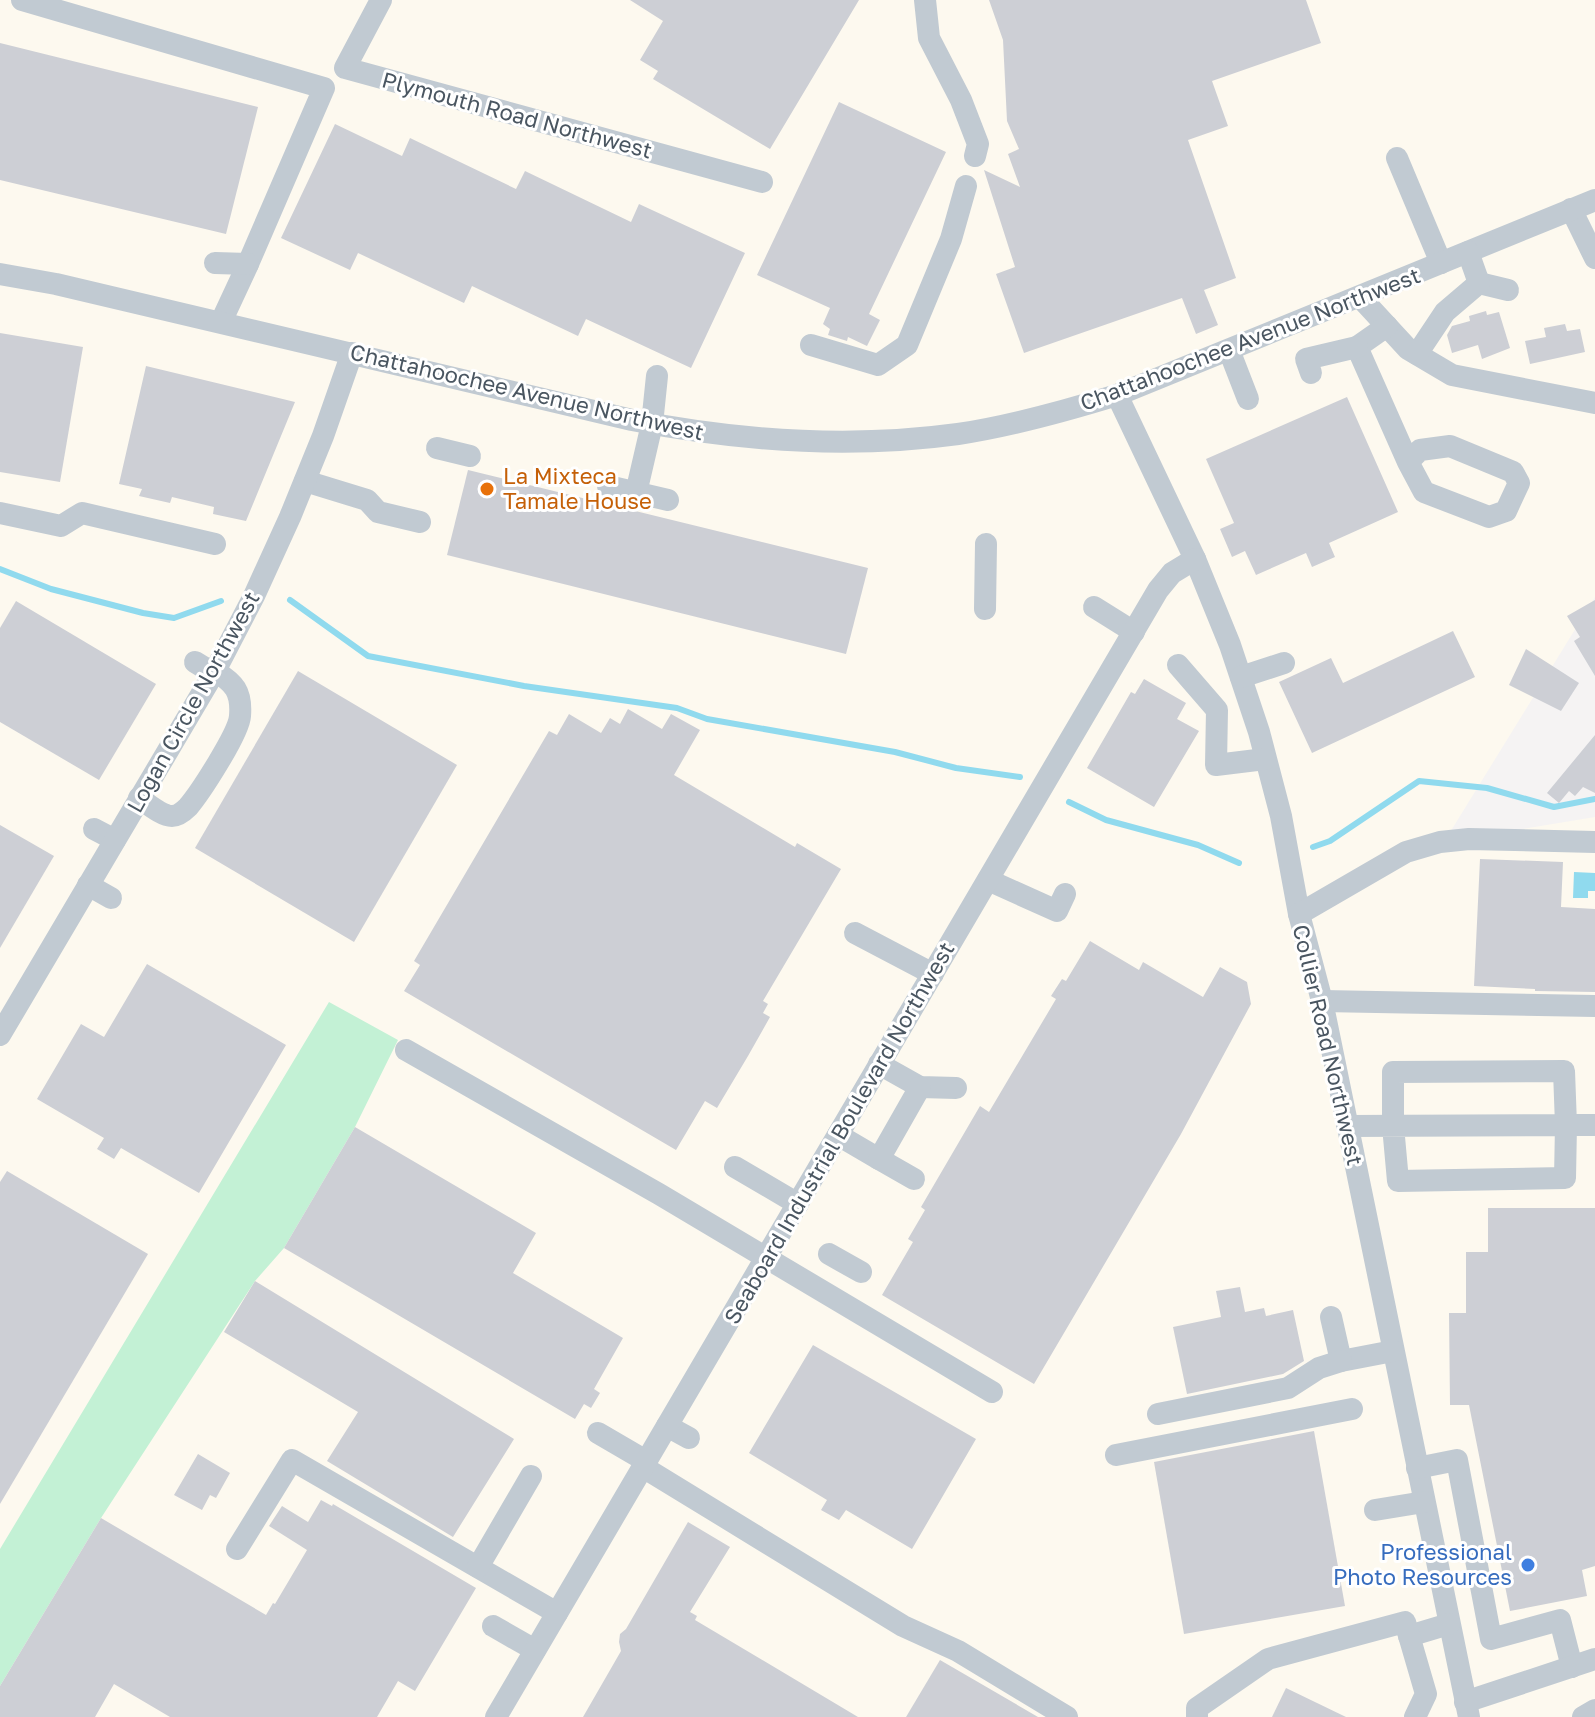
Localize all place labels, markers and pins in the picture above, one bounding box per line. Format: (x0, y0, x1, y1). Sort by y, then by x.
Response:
place label: La Mixteca Tamale House (503, 462, 652, 514)
marker: La Mixteca Tamale House (478, 480, 496, 498)
place label: Professional Photo Resources (1333, 1538, 1512, 1590)
marker: Professional Photo Resources (1519, 1556, 1537, 1574)

